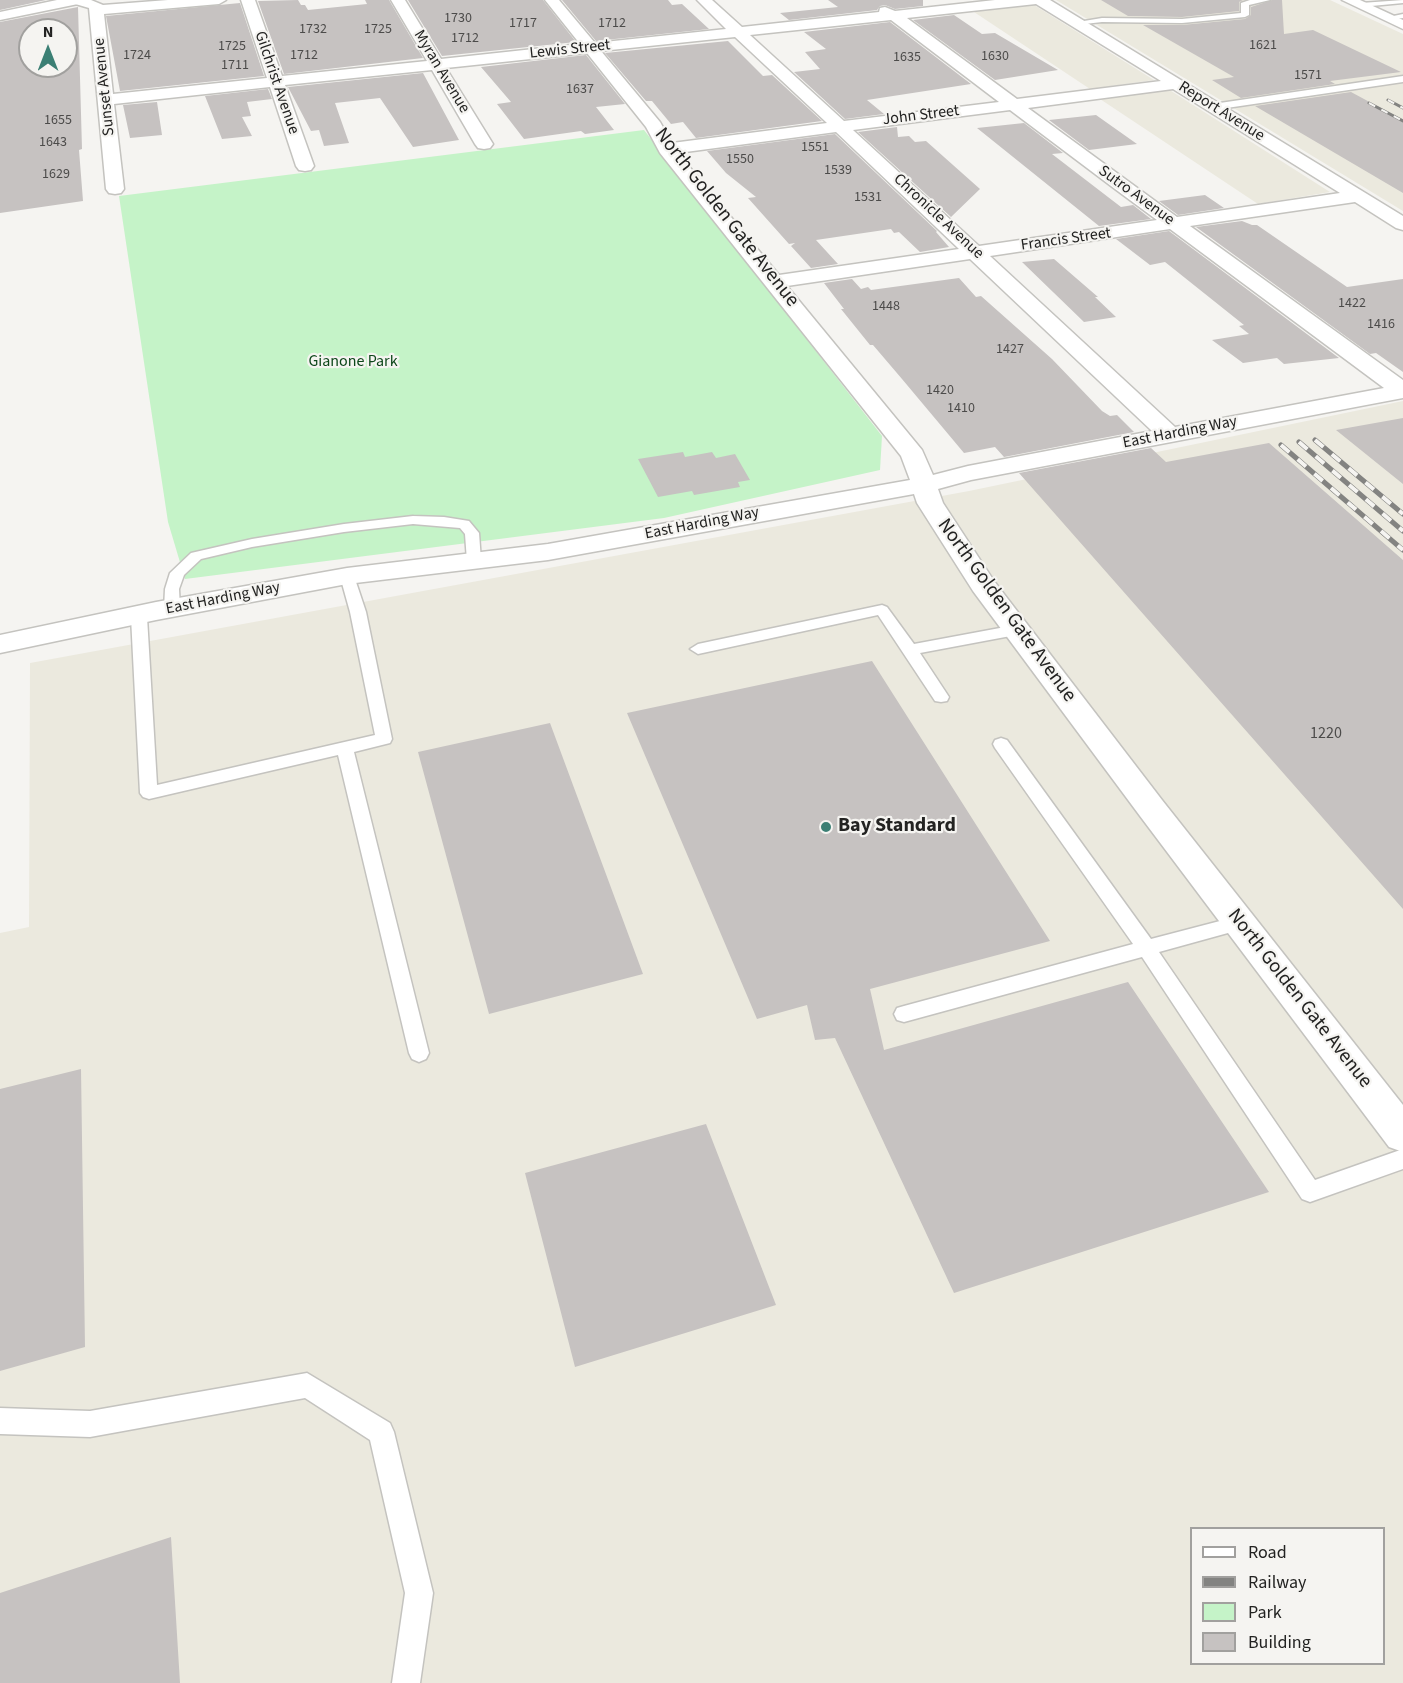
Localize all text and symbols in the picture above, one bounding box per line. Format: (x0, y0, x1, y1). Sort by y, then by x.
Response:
house number: 1730 (444, 11, 472, 27)
house number: 1717 (509, 16, 537, 32)
house number: 1712 (598, 16, 626, 32)
north arrow (18, 18, 78, 78)
text: N (43, 21, 53, 43)
house number: 1732 (299, 22, 327, 38)
house number: 1725 (364, 22, 392, 38)
street label: Myran Avenue (409, 27, 473, 117)
street label: Gilchrist Avenue (249, 29, 303, 137)
house number: 1712 (451, 31, 479, 47)
street label: Lewis Street (529, 36, 611, 64)
street label: Sunset Avenue (90, 37, 120, 137)
house number: 1621 (1249, 38, 1277, 54)
house number: 1725 (218, 39, 246, 55)
house number: 1724 (123, 48, 151, 64)
house number: 1712 (290, 48, 318, 64)
house number: 1630 (981, 49, 1009, 65)
house number: 1635 (893, 50, 921, 66)
house number: 1711 (221, 58, 249, 74)
house number: 1571 (1294, 68, 1322, 84)
street label: Report Avenue (1174, 78, 1268, 146)
house number: 1637 (566, 82, 594, 98)
street label: John Street (882, 102, 960, 130)
house number: 1655 (44, 113, 72, 129)
street label: North Golden Gate Avenue (649, 124, 803, 312)
house number: 1643 (39, 135, 67, 151)
house number: 1551 (801, 140, 829, 156)
house number: 1550 (726, 152, 754, 168)
street label: Sutro Avenue (1094, 162, 1178, 230)
house number: 1539 (824, 163, 852, 179)
house number: 1629 (42, 167, 70, 183)
street label: Chronicle Avenue (889, 170, 987, 264)
house number: 1531 (854, 190, 882, 206)
street label: Francis Street (1020, 224, 1112, 256)
house number: 1422 (1338, 296, 1366, 312)
house number: 1448 (872, 299, 900, 315)
house number: 1416 (1367, 317, 1395, 333)
house number: 1427 (996, 342, 1024, 358)
park label: Gianone Park (308, 352, 398, 372)
house number: 1420 (926, 383, 954, 399)
house number: 1410 (947, 401, 975, 417)
street label: East Harding Way (1121, 413, 1239, 453)
street label: East Harding Way (643, 504, 761, 544)
street label: North Golden Gate Avenue (931, 515, 1081, 707)
street label: East Harding Way (164, 579, 282, 619)
house number: 1220 (1310, 724, 1342, 744)
place label: Bay Standard (838, 815, 956, 839)
marker: Bay Standard (819, 820, 833, 834)
street label: North Golden Gate Avenue (1222, 905, 1376, 1093)
legend (1190, 1527, 1385, 1665)
text: Road (1248, 1540, 1287, 1565)
text: Railway (1248, 1570, 1307, 1595)
text: Park (1248, 1600, 1282, 1625)
text: Building (1248, 1630, 1311, 1655)

